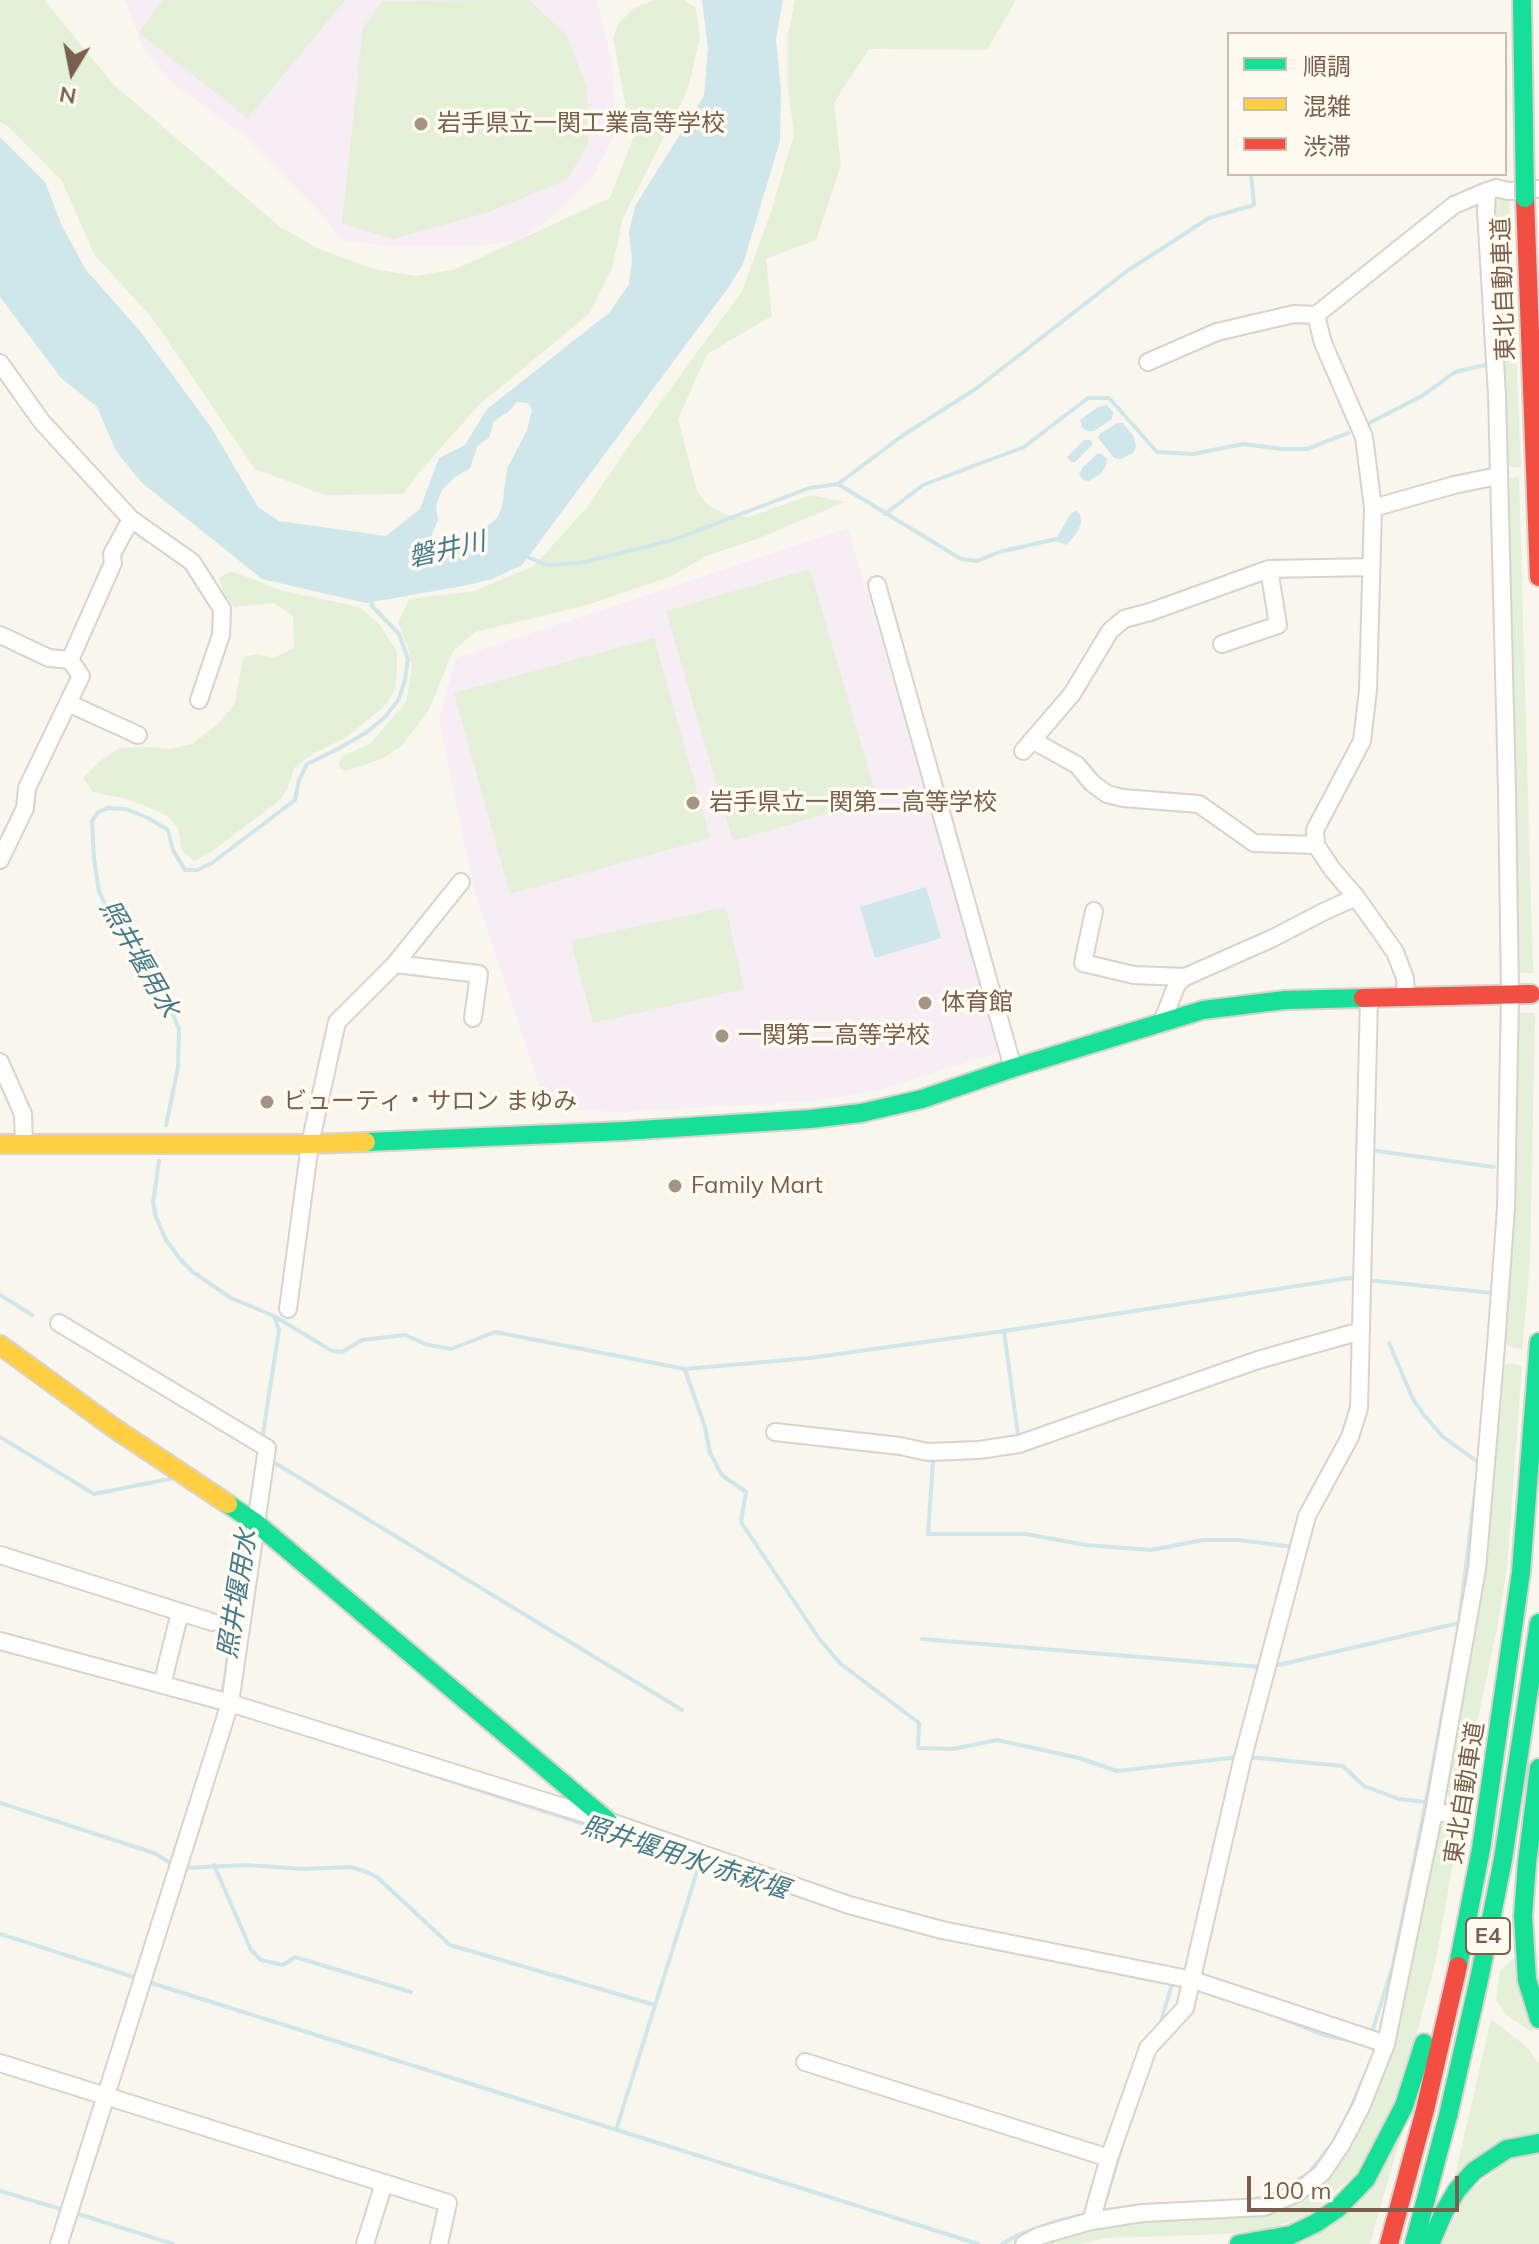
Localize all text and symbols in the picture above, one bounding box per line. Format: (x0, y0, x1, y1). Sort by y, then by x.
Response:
north arrow (32, 32, 112, 112)
legend (1227, 32, 1507, 176)
text: 順調 (1303, 51, 1351, 81)
text: N (57, 80, 78, 111)
text: 混雑 (1303, 91, 1351, 121)
place label: 岩手県立一関工業高等学校 (437, 110, 725, 138)
marker: 岩手県立一関工業高等学校 (412, 115, 430, 133)
text: 渋滞 (1303, 131, 1351, 161)
street label: 東北自動車道 (1487, 217, 1521, 361)
water label: 磐井川 (405, 526, 489, 574)
place label: 岩手県立一関第二高等学校 (709, 789, 997, 817)
marker: 岩手県立一関第二高等学校 (684, 794, 702, 812)
water label: 照井堰用水 (93, 895, 185, 1023)
place label: 体育館 (941, 989, 1013, 1017)
marker: 体育館 (916, 994, 934, 1012)
place label: 一関第二高等学校 (738, 1022, 930, 1050)
marker: 一関第二高等学校 (713, 1027, 731, 1045)
place label: ビューティ・サロン まゆみ (283, 1088, 577, 1116)
marker: ビューティ・サロン まゆみ (258, 1093, 276, 1111)
place label: Family Mart (691, 1172, 823, 1200)
marker: Family Mart (666, 1177, 684, 1195)
water label: 照井堰用水 (212, 1527, 264, 1661)
street label: 東北自動車道 (1440, 1720, 1490, 1866)
water label: 照井堰用水/赤萩堰 (578, 1810, 792, 1906)
road number: E4 (1466, 1918, 1510, 1954)
scale bar (1251, 2160, 1463, 2210)
text: 100 m (1261, 2175, 1332, 2205)

